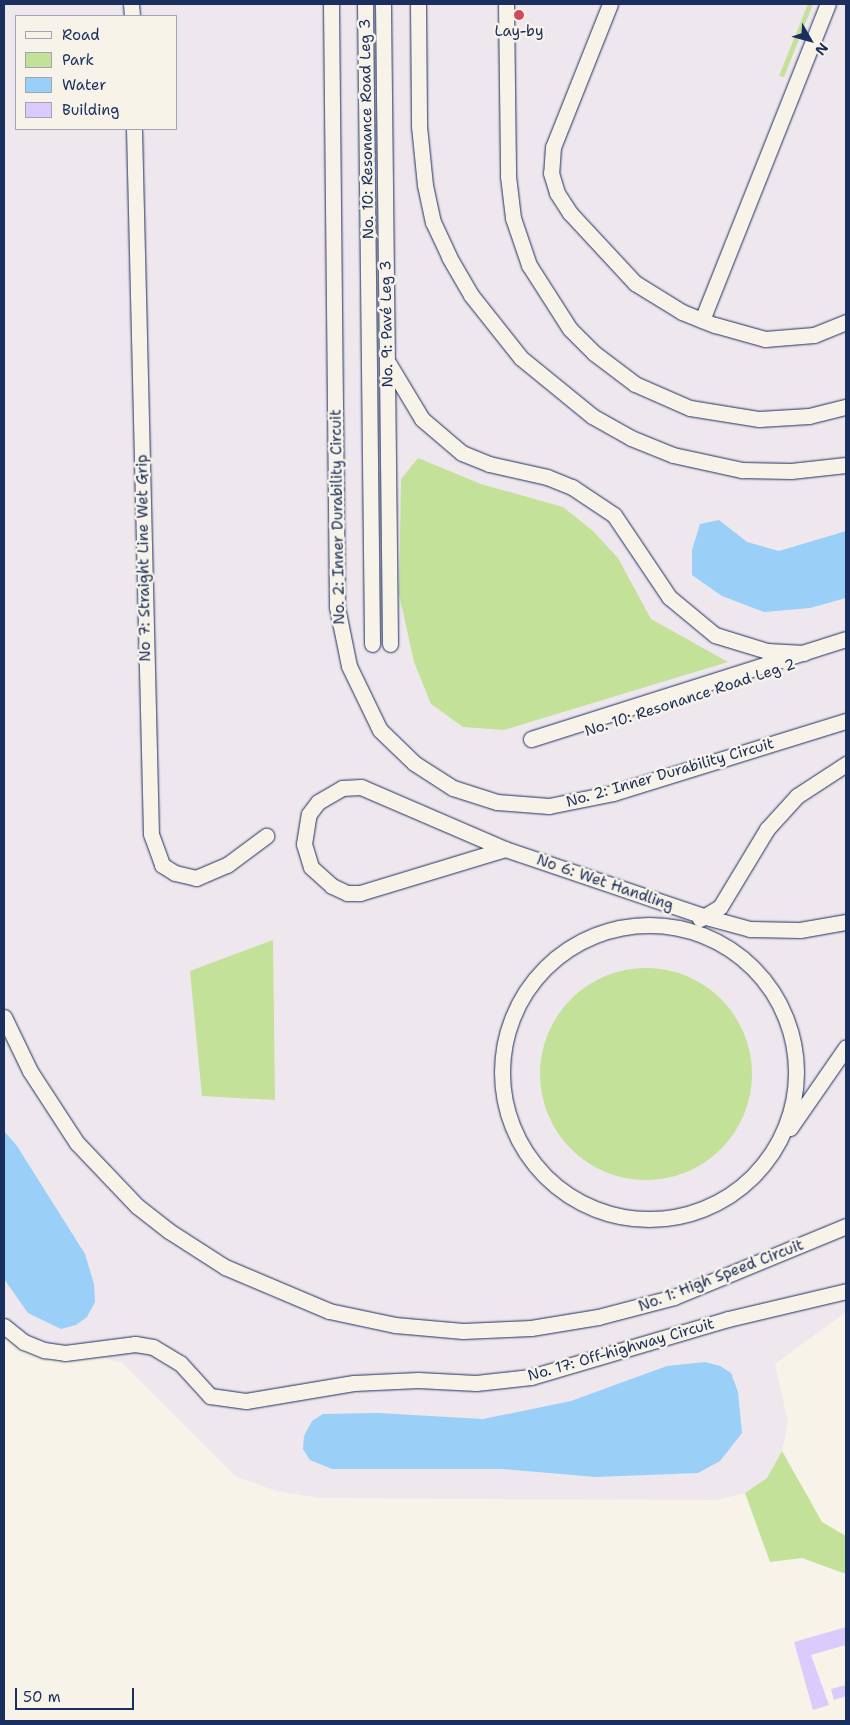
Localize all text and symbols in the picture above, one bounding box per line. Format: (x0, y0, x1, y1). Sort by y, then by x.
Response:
marker: Lay-by (513, 9, 525, 21)
legend (15, 15, 178, 130)
north arrow (785, 15, 835, 65)
street label: No. 10: Resonance Road Leg 3 (356, 19, 378, 239)
place label: Lay-by (494, 23, 544, 41)
text: Road (62, 25, 100, 45)
text: N (811, 39, 832, 59)
text: Park (62, 50, 94, 70)
text: Water (62, 75, 106, 95)
text: Building (62, 100, 119, 120)
street label: No. 9: Pavé Leg 3 (377, 260, 397, 388)
street label: No. 2: Inner Durability Circuit (327, 409, 349, 625)
street label: No 7: Straight Line Wet Grip (133, 454, 155, 662)
street label: No. 10: Resonance Road Leg 2 (582, 655, 798, 741)
street label: No. 2: Inner Durability Circuit (564, 735, 776, 811)
street label: No 6: Wet Handling (534, 851, 676, 915)
street label: No. 1: High Speed Circuit (636, 1236, 806, 1316)
street label: No. 17: Off-highway Circuit (526, 1315, 716, 1385)
scale bar (18, 1678, 136, 1710)
text: 50 m (23, 1687, 61, 1707)

